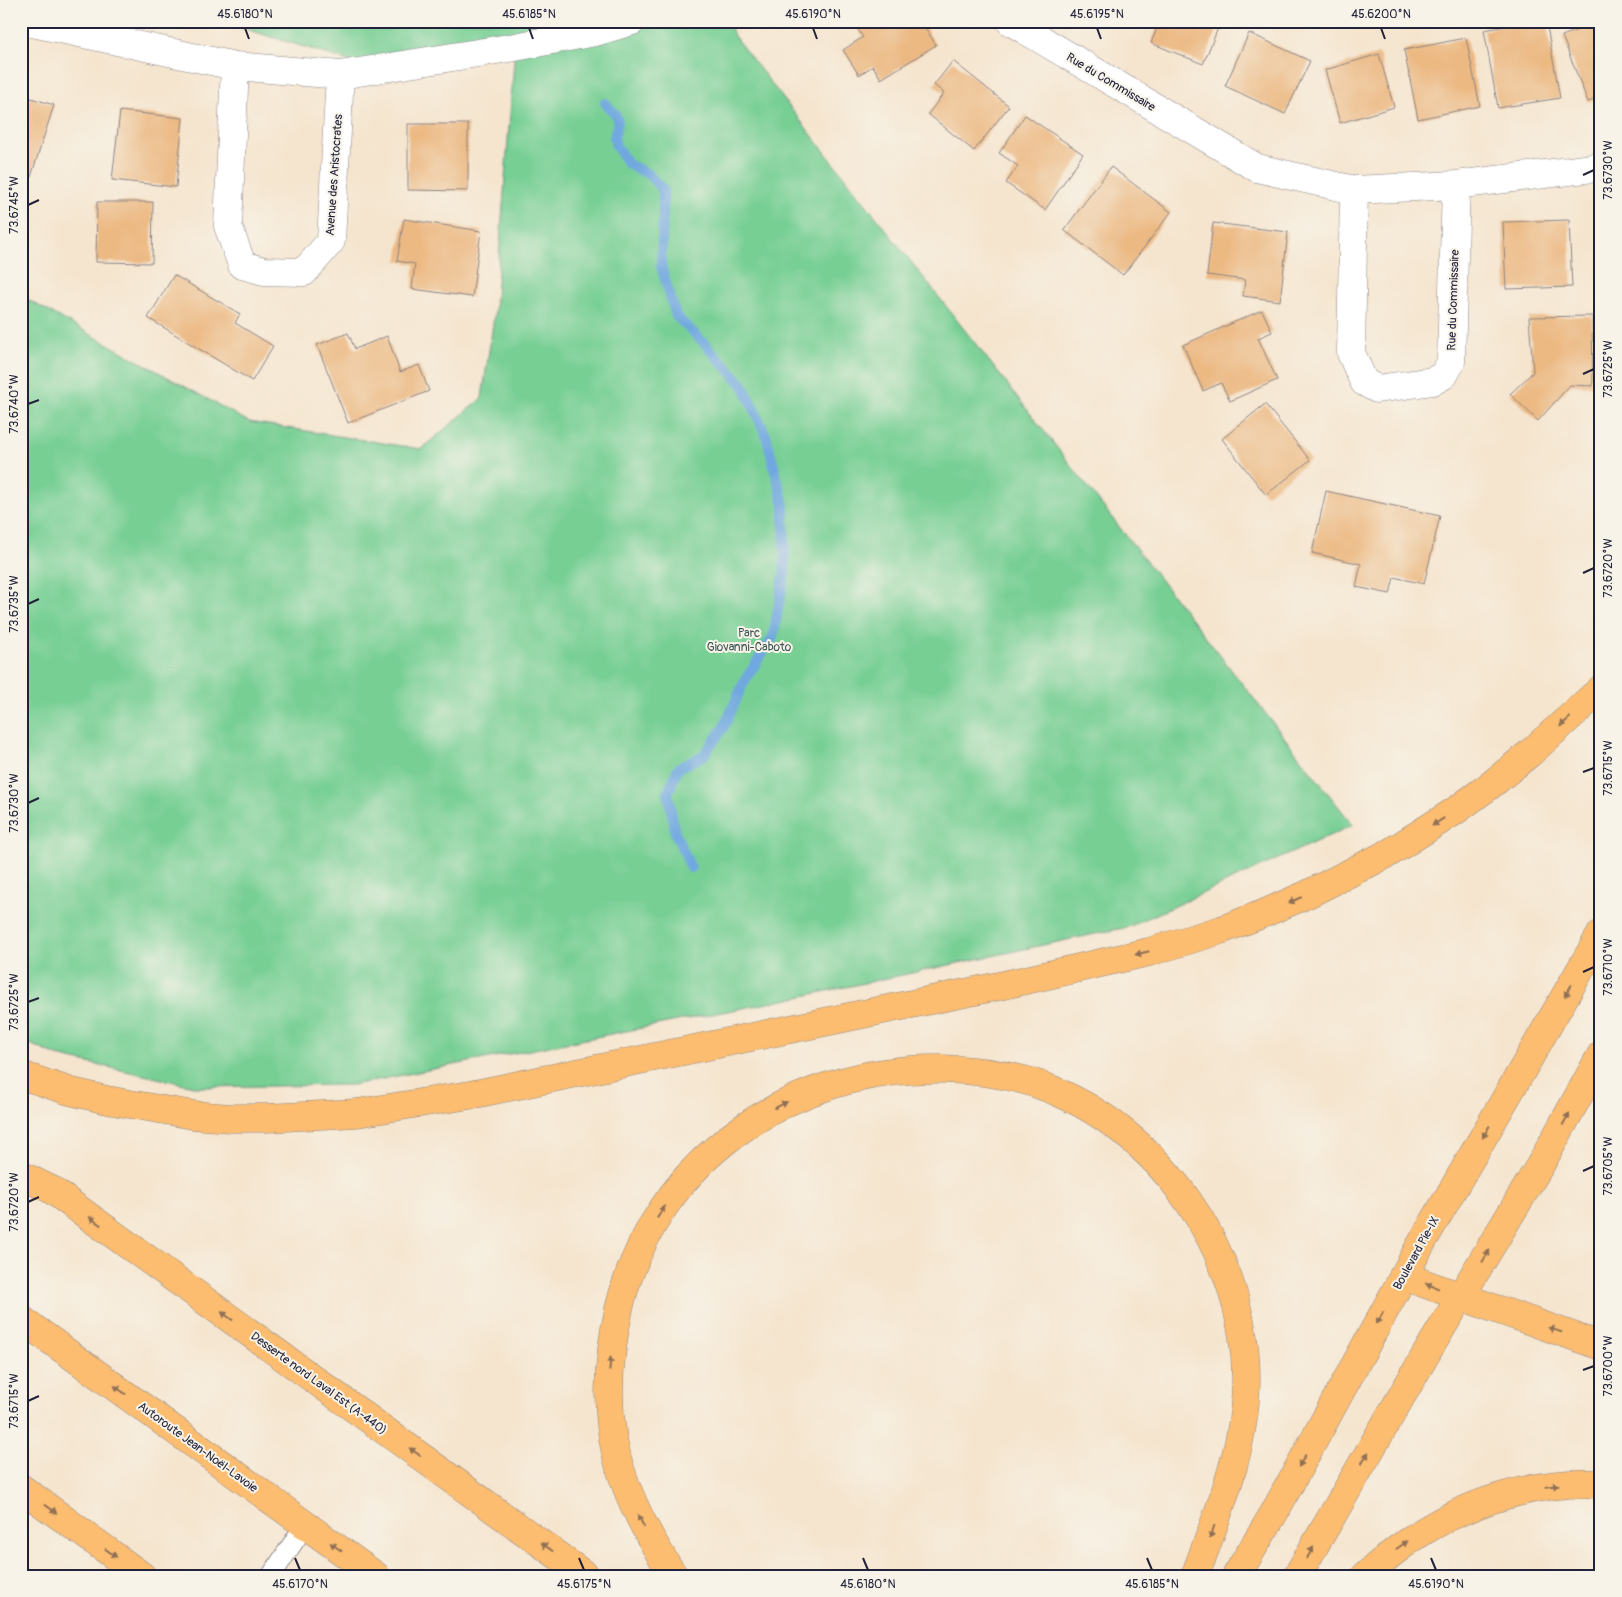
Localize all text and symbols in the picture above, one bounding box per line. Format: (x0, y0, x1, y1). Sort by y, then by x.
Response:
text: 45.6180°N (217, 7, 273, 22)
text: 45.6185°N (502, 7, 556, 22)
text: 45.6190°N (785, 7, 841, 22)
text: 45.6195°N (1070, 7, 1124, 22)
text: 45.6200°N (1351, 7, 1411, 22)
street label: Rue du Commissaire (1063, 50, 1158, 115)
street label: Avenue des Aristocrates (323, 113, 346, 236)
text: 73.6730°W (1601, 140, 1616, 200)
text: 73.6745°W (7, 176, 22, 234)
street label: Rue du Commissaire (1444, 249, 1463, 351)
text: 73.6725°W (1601, 340, 1616, 398)
text: 73.6740°W (7, 374, 22, 434)
text: 73.6720°W (1601, 538, 1616, 598)
text: 73.6735°W (7, 575, 22, 633)
park label: Parc Giovanni-Caboto (707, 626, 792, 655)
one-way arrow (1560, 716, 1572, 728)
text: 73.6715°W (1601, 740, 1616, 796)
text: 73.6730°W (7, 773, 22, 833)
one-way arrow (1431, 818, 1444, 827)
one-way arrow (1288, 896, 1302, 904)
text: 73.6710°W (1601, 938, 1616, 996)
one-way arrow (1134, 950, 1149, 958)
text: 73.6725°W (7, 973, 22, 1031)
one-way arrow (1563, 984, 1572, 998)
one-way arrow (774, 1101, 788, 1109)
one-way arrow (1562, 1111, 1570, 1126)
one-way arrow (1482, 1124, 1490, 1139)
text: 73.6705°W (1601, 1136, 1616, 1196)
text: 73.6720°W (7, 1172, 22, 1232)
one-way arrow (656, 1205, 666, 1218)
street label: Boulevard Pie-IX (1390, 1214, 1443, 1293)
one-way arrow (88, 1216, 102, 1226)
one-way arrow (1482, 1249, 1491, 1262)
one-way arrow (1424, 1282, 1439, 1290)
one-way arrow (220, 1311, 233, 1321)
one-way arrow (1376, 1311, 1384, 1326)
one-way arrow (1547, 1326, 1562, 1333)
street label: Desserte nord Laval Est (A-440) (248, 1329, 390, 1438)
text: 73.6700°W (1601, 1336, 1616, 1396)
one-way arrow (606, 1356, 614, 1372)
text: 73.6715°W (7, 1373, 22, 1429)
one-way arrow (113, 1385, 127, 1395)
street label: Autoroute Jean-Noël-Lavoie (135, 1399, 261, 1496)
one-way arrow (408, 1447, 422, 1457)
one-way arrow (1361, 1451, 1370, 1464)
one-way arrow (1298, 1454, 1306, 1468)
one-way arrow (1544, 1482, 1560, 1490)
one-way arrow (44, 1504, 58, 1514)
one-way arrow (637, 1514, 645, 1528)
one-way arrow (1207, 1525, 1215, 1539)
one-way arrow (1396, 1540, 1409, 1550)
one-way arrow (330, 1542, 343, 1553)
one-way arrow (540, 1542, 554, 1552)
one-way arrow (1306, 1546, 1315, 1560)
one-way arrow (104, 1548, 118, 1558)
text: 45.6170°N (272, 1577, 328, 1592)
text: 45.6175°N (557, 1577, 611, 1592)
text: 45.6180°N (840, 1577, 896, 1592)
text: 45.6185°N (1125, 1577, 1179, 1592)
text: 45.6190°N (1408, 1577, 1464, 1592)

